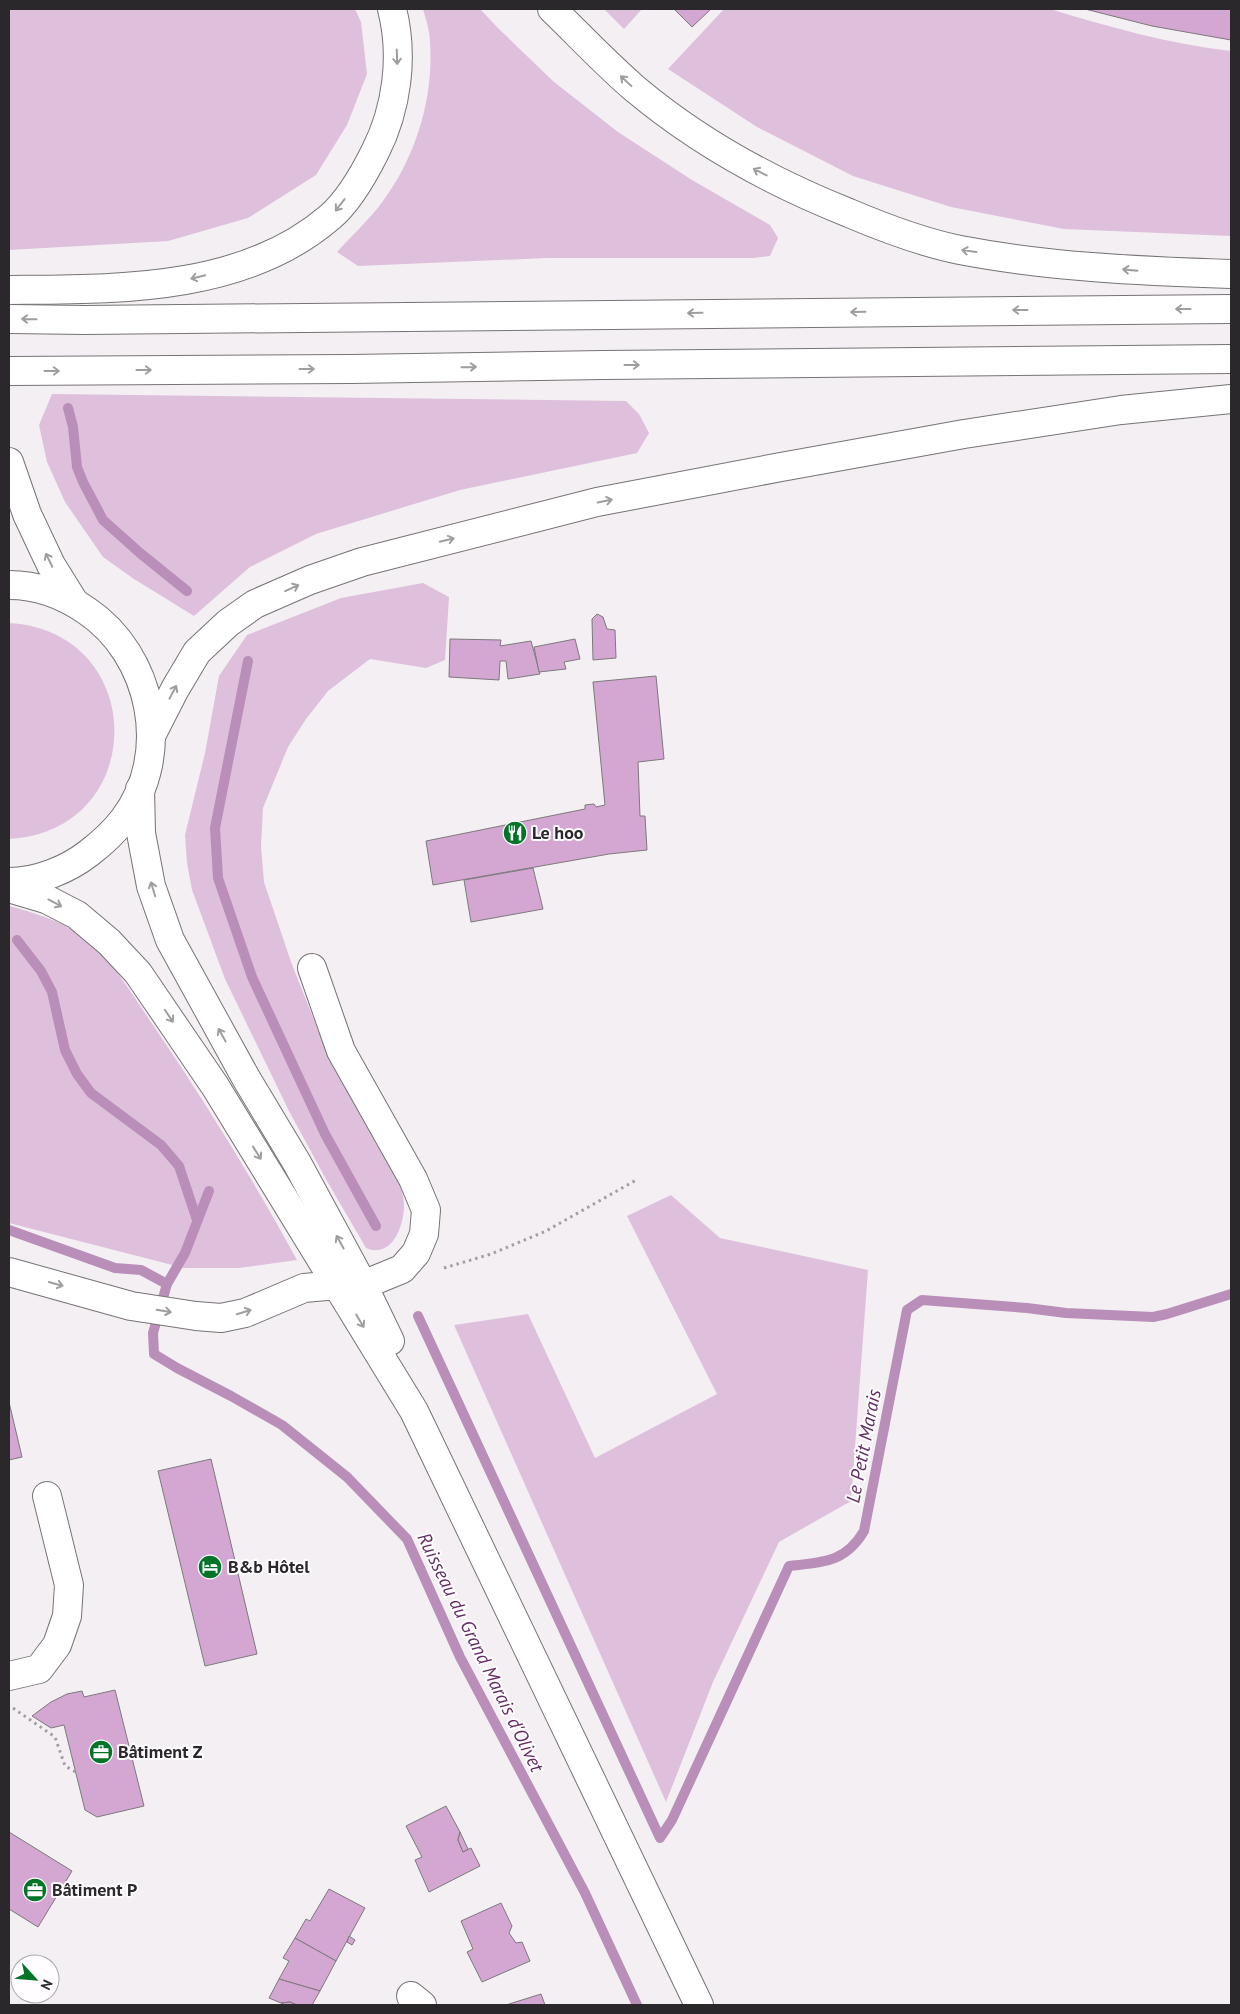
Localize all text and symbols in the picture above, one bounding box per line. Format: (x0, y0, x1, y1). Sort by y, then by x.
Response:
one-way arrow (392, 48, 402, 65)
one-way arrow (620, 75, 633, 87)
one-way arrow (753, 167, 768, 176)
one-way arrow (335, 198, 346, 211)
one-way arrow (961, 246, 977, 256)
one-way arrow (1122, 266, 1138, 275)
one-way arrow (191, 273, 207, 282)
one-way arrow (1175, 304, 1191, 314)
one-way arrow (1012, 305, 1028, 315)
one-way arrow (850, 307, 866, 317)
one-way arrow (687, 308, 704, 318)
one-way arrow (21, 314, 38, 324)
one-way arrow (623, 360, 639, 369)
one-way arrow (460, 362, 477, 372)
one-way arrow (136, 365, 152, 375)
one-way arrow (298, 365, 314, 374)
one-way arrow (44, 366, 60, 376)
one-way arrow (596, 496, 612, 505)
one-way arrow (438, 535, 454, 545)
one-way arrow (44, 553, 54, 568)
one-way arrow (284, 582, 299, 592)
one-way arrow (168, 685, 178, 700)
restaurant icon: Le hoo (502, 820, 528, 846)
place label: Le hoo (532, 821, 584, 844)
one-way arrow (147, 882, 157, 898)
one-way arrow (47, 899, 62, 909)
one-way arrow (164, 1009, 174, 1023)
one-way arrow (217, 1029, 227, 1043)
one-way arrow (251, 1146, 262, 1160)
one-way arrow (334, 1235, 344, 1250)
one-way arrow (48, 1280, 64, 1290)
one-way arrow (156, 1307, 172, 1317)
one-way arrow (236, 1307, 252, 1317)
one-way arrow (355, 1314, 365, 1328)
water label: Le Petit Marais (840, 1387, 886, 1505)
water label: Ruisseau du Grand Marais d'Olivet (412, 1528, 550, 1777)
hotel icon: B&b Hôtel (197, 1554, 223, 1580)
place label: B&b Hôtel (228, 1555, 310, 1578)
office icon: Bâtiment Z (88, 1739, 114, 1765)
place label: Bâtiment Z (118, 1740, 203, 1763)
office icon: Bâtiment P (22, 1877, 48, 1903)
place label: Bâtiment P (52, 1878, 137, 1901)
north arrow (10, 1954, 60, 2004)
text: N (37, 1977, 57, 1993)

